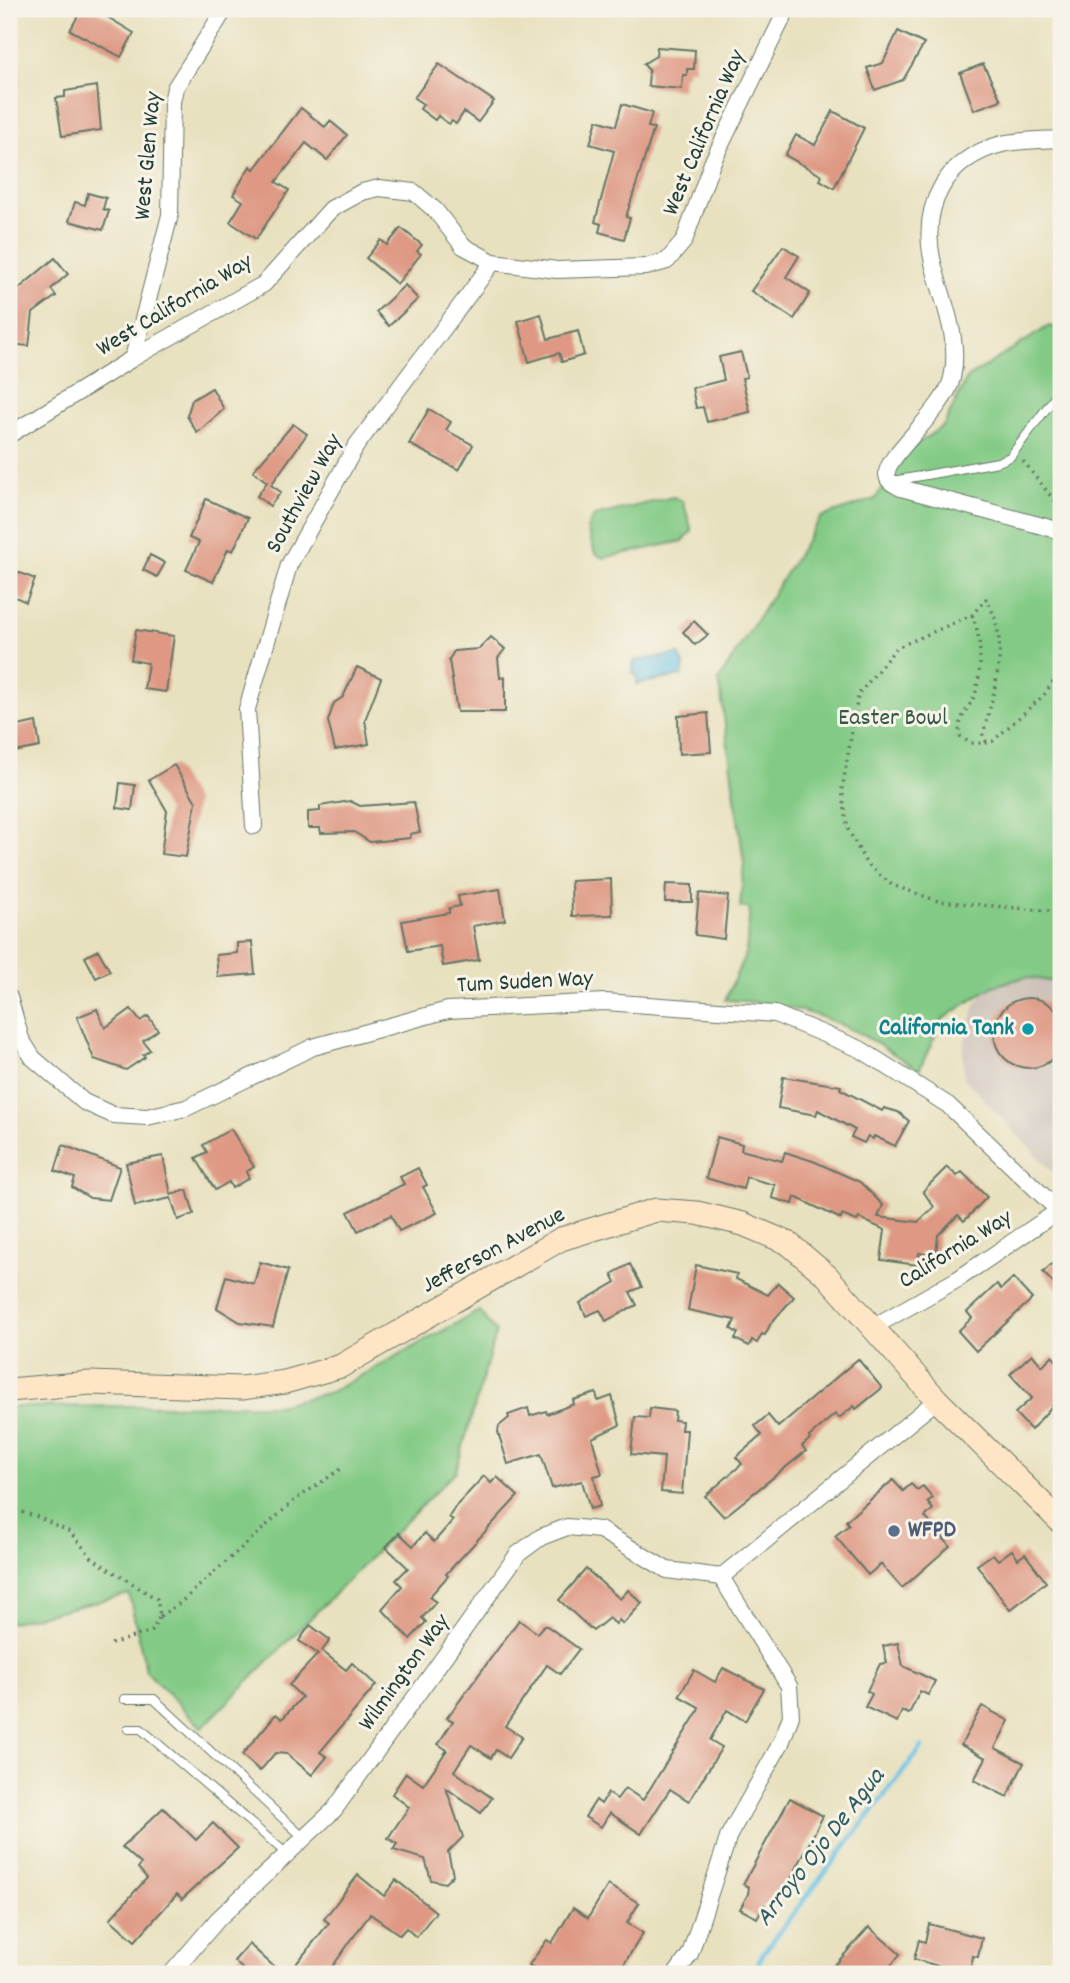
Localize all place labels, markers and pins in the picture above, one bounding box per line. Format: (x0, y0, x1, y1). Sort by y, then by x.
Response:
place label: California Tank (879, 1012, 1014, 1046)
marker: California Tank (1020, 1021, 1036, 1037)
place label: WFPD (908, 1514, 956, 1548)
marker: WFPD (886, 1523, 902, 1539)

